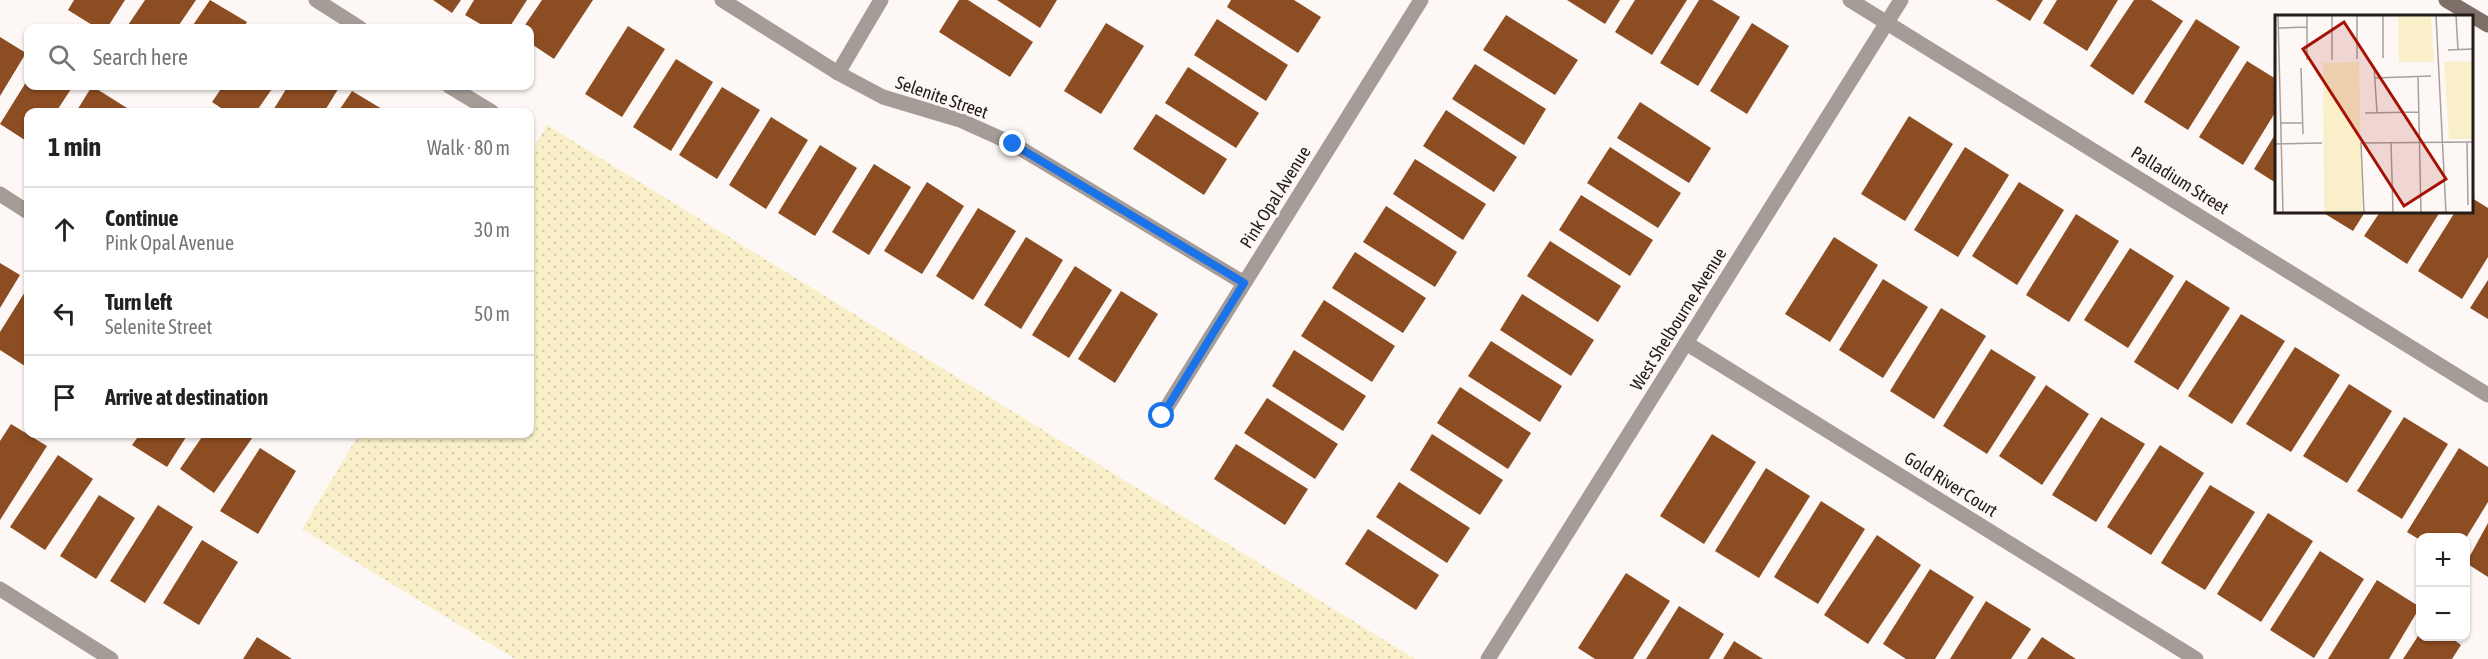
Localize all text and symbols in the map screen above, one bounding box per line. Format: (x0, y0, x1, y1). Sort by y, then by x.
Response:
inset map (2275, 15, 2473, 213)
search box (24, 24, 534, 90)
icon: search (45, 41, 78, 74)
text: Search here (93, 44, 188, 70)
street label: Selenite Street (893, 71, 991, 123)
route end (999, 130, 1025, 156)
text: 1 min (48, 132, 101, 162)
text: Walk · 80 m (427, 136, 510, 159)
street label: Pink Opal Avenue (1235, 142, 1315, 252)
street label: Palladium Street (2127, 142, 2233, 218)
text: Continue (105, 205, 179, 231)
icon: ahead (48, 213, 81, 246)
text: 30 m (474, 218, 510, 241)
text: Pink Opal Avenue (105, 231, 234, 254)
street label: West Shelbourne Avenue (1626, 244, 1730, 394)
text: Turn left (105, 289, 172, 315)
icon: left (48, 297, 81, 330)
text: 50 m (474, 302, 510, 325)
text: Selenite Street (105, 315, 212, 338)
icon: arrive (48, 381, 81, 414)
text: Arrive at destination (105, 384, 268, 410)
route start (1148, 402, 1174, 428)
street label: Gold River Court (1901, 447, 2001, 521)
map controls (2416, 533, 2470, 641)
button: + (2416, 533, 2470, 587)
button: − (2416, 587, 2470, 641)

